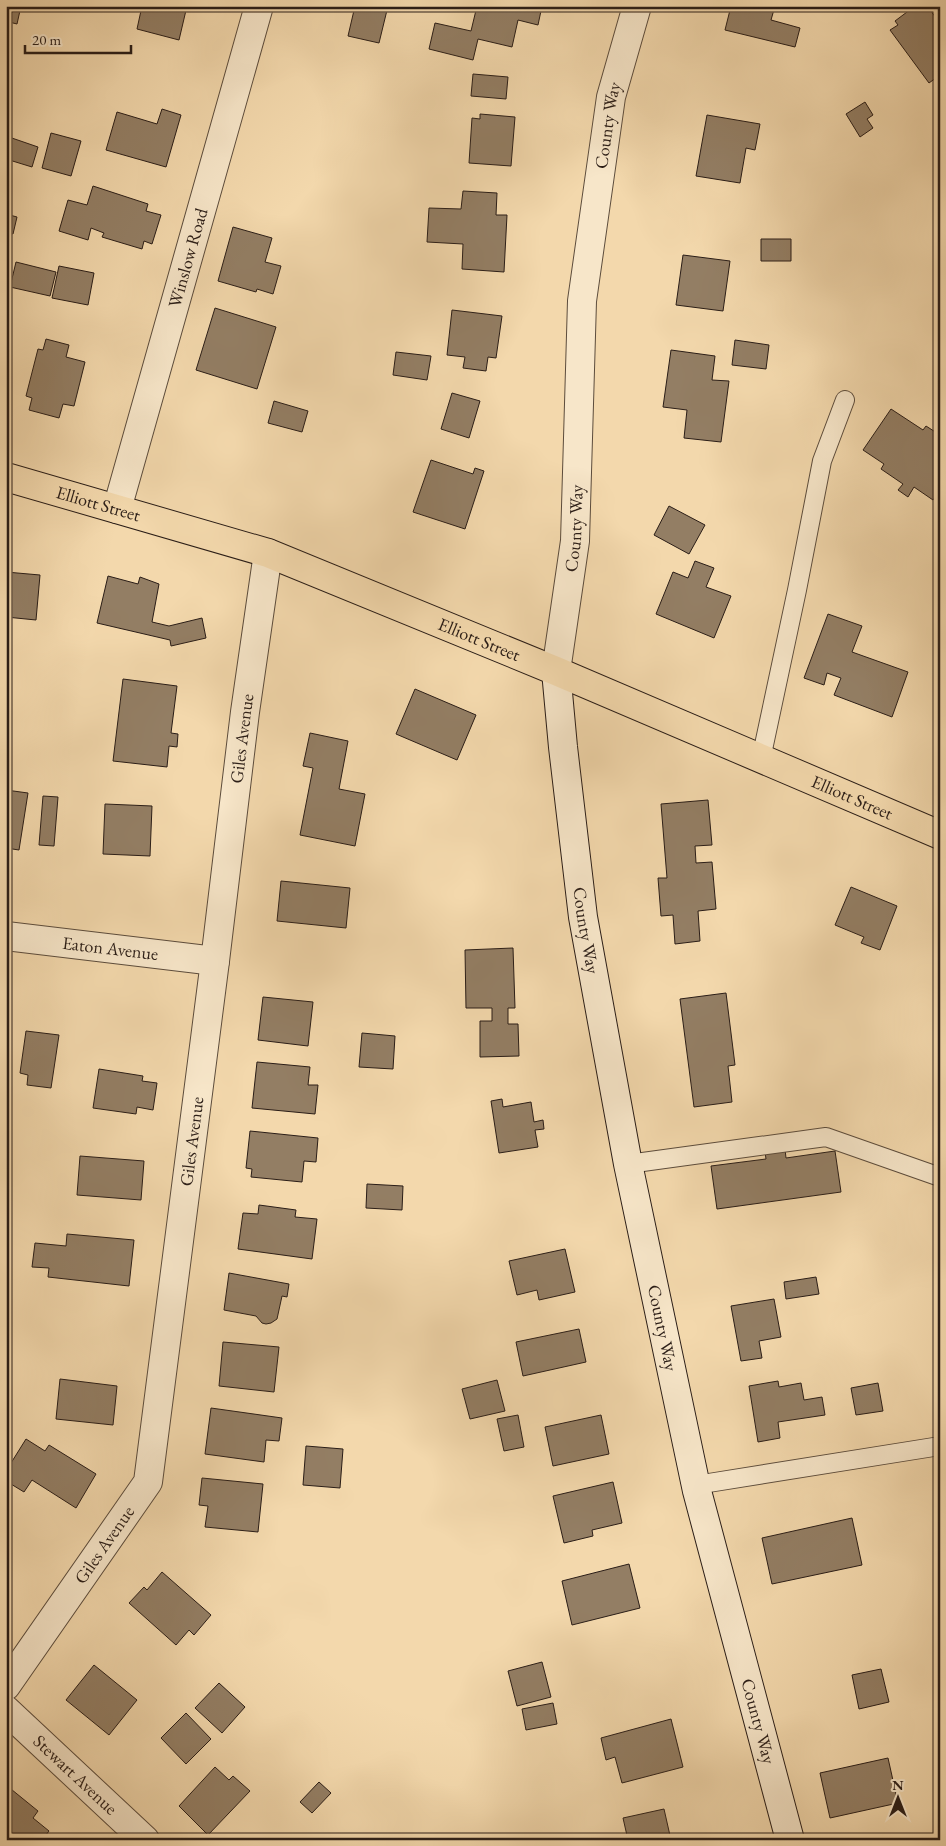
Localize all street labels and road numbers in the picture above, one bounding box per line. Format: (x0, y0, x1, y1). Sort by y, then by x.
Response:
street label: County Way (589, 79, 626, 170)
street label: Winslow Road (162, 204, 213, 310)
street label: Elliott Street (54, 480, 143, 526)
street label: County Way (559, 484, 588, 573)
street label: Elliott Street (435, 612, 524, 666)
street label: Giles Avenue (225, 692, 259, 784)
street label: Elliott Street (808, 769, 897, 825)
street label: County Way (569, 886, 605, 975)
street label: Eaton Avenue (61, 931, 159, 965)
street label: Giles Avenue (174, 1095, 208, 1187)
street label: County Way (643, 1283, 683, 1373)
street label: Giles Avenue (69, 1501, 139, 1588)
street label: County Way (736, 1676, 781, 1766)
street label: Stewart Avenue (29, 1729, 123, 1820)

